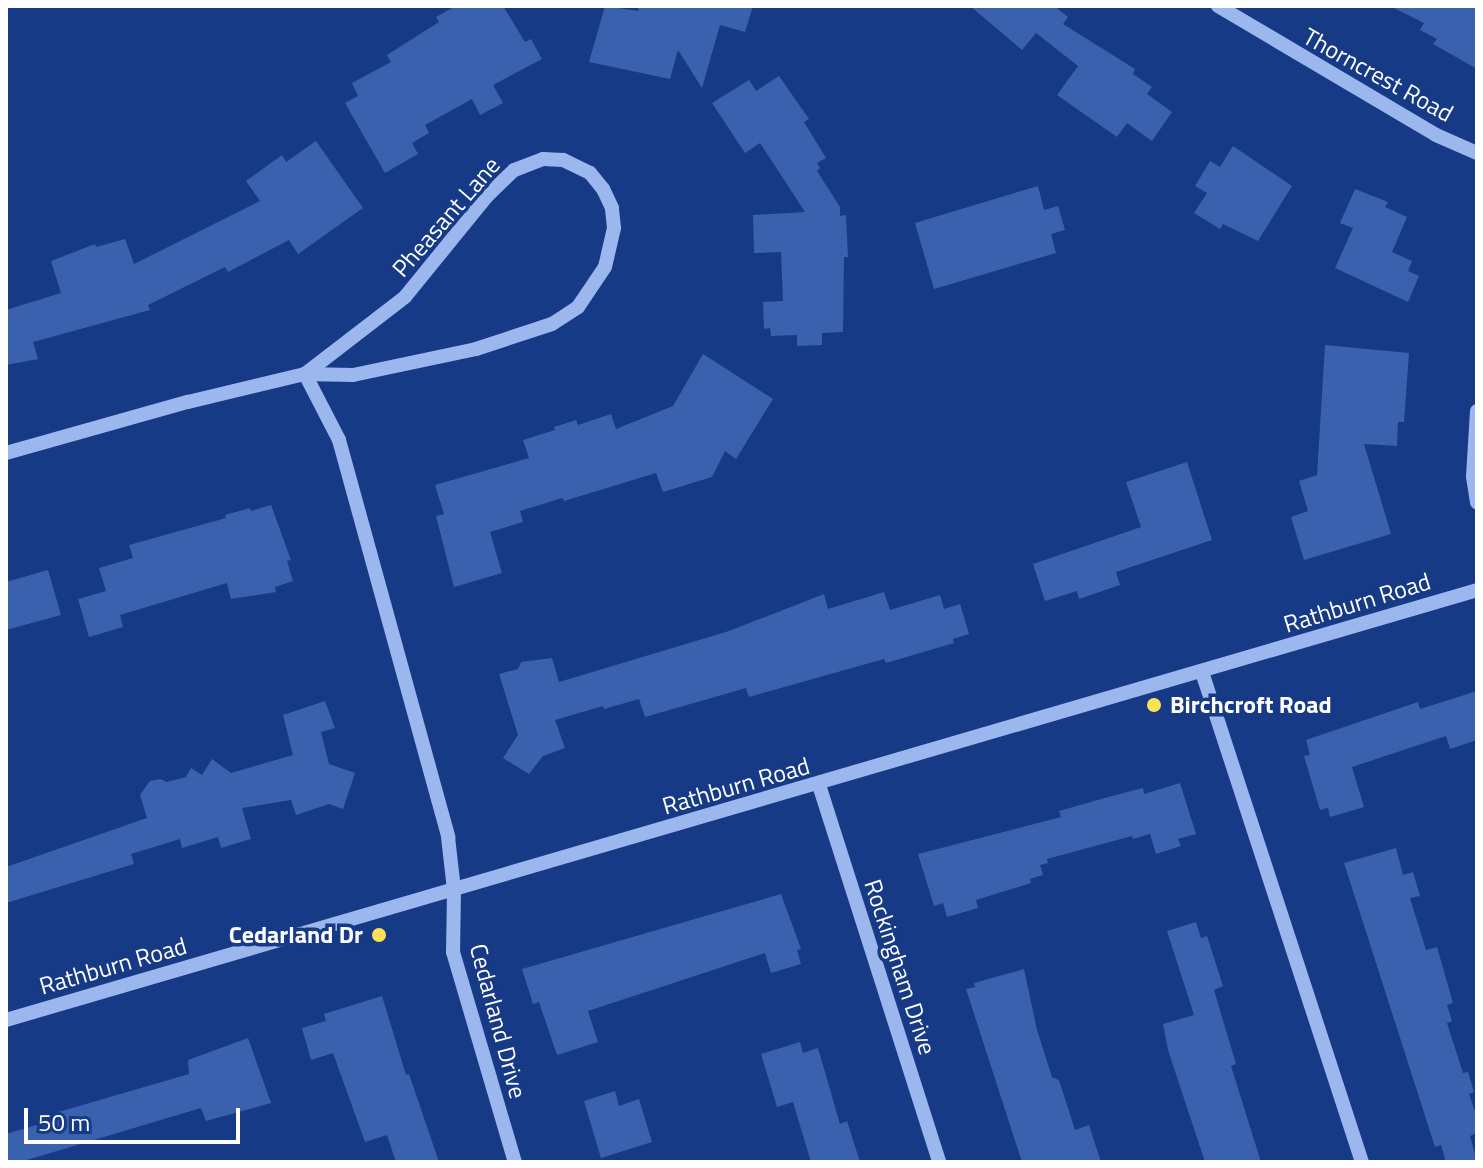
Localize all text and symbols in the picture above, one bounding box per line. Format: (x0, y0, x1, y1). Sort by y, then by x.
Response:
street label: Thorncrest Road (1298, 22, 1458, 128)
street label: Pheasant Lane (386, 151, 506, 283)
street label: Rathburn Road (1280, 567, 1434, 639)
place label: Birchcroft Road (1170, 691, 1332, 719)
marker: Birchcroft Road (1145, 696, 1163, 714)
street label: Rathburn Road (659, 751, 813, 821)
street label: Rockingham Drive (858, 876, 942, 1058)
place label: Cedarland Dr (229, 921, 363, 949)
marker: Cedarland Dr (370, 926, 388, 944)
street label: Rathburn Road (36, 931, 190, 1001)
street label: Cedarland Drive (464, 941, 532, 1101)
scale bar (28, 1092, 244, 1142)
text: 50 m (38, 1104, 90, 1140)

